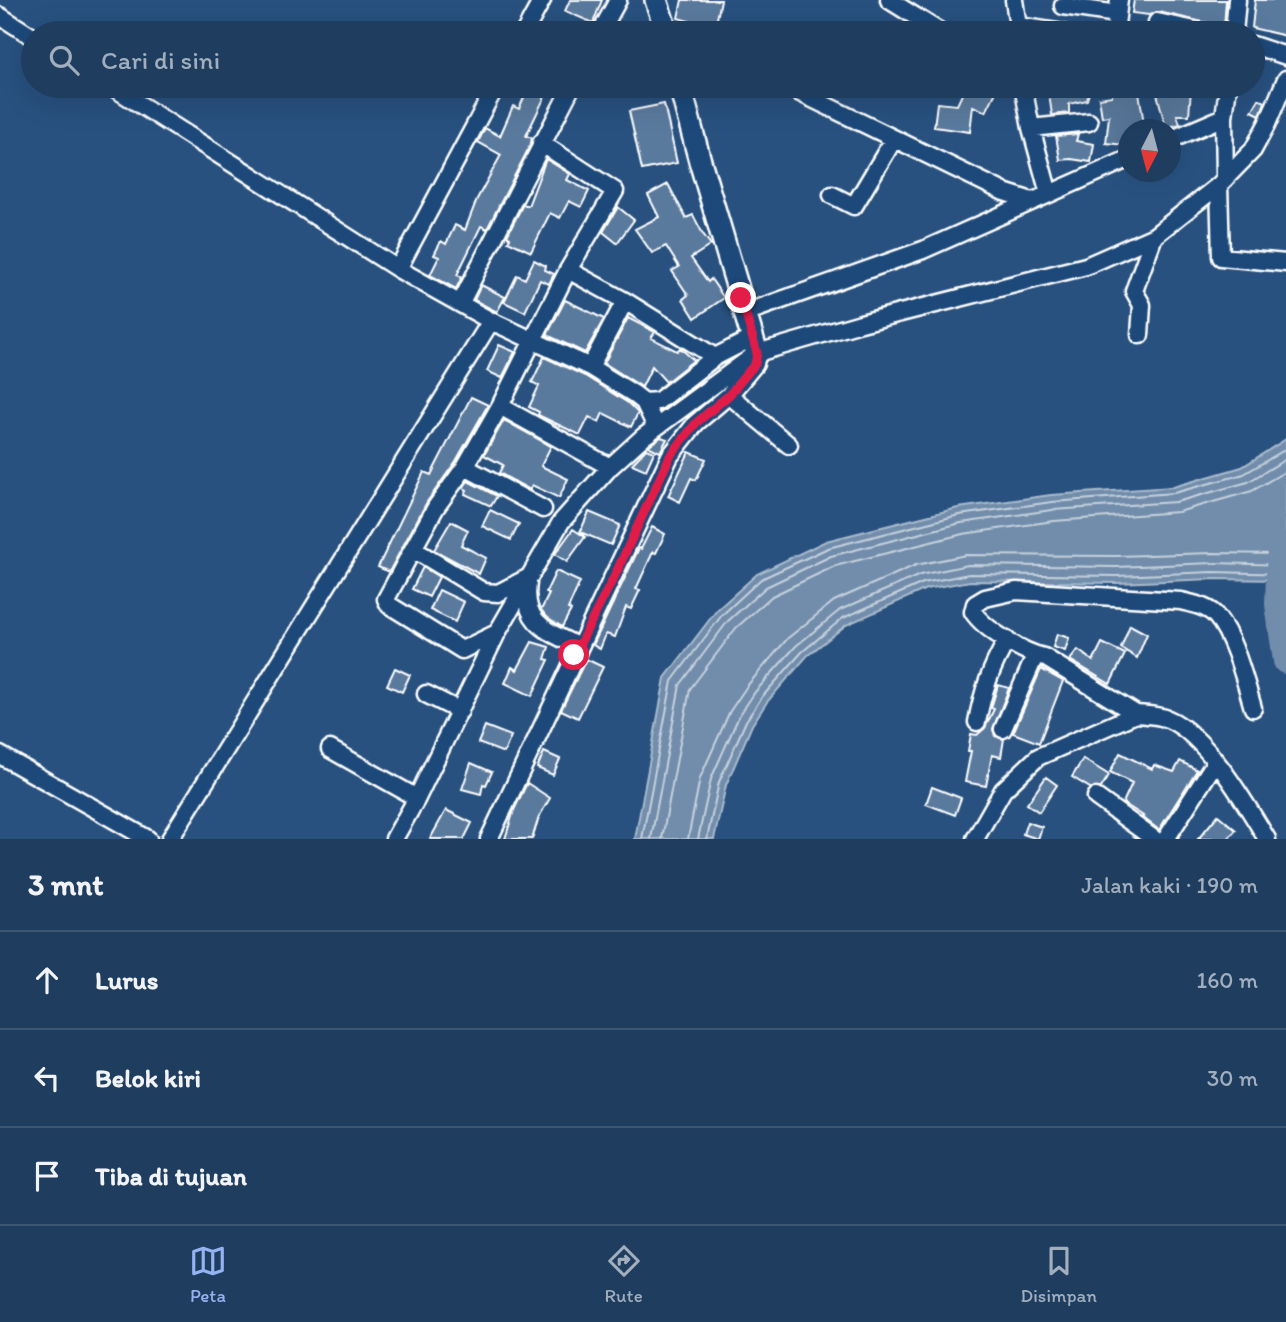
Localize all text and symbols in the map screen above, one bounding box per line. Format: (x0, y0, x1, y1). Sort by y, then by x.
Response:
search box (21, 21, 1265, 98)
icon: search (45, 41, 83, 79)
text: Cari di sini (101, 44, 220, 76)
north arrow (1118, 119, 1181, 182)
route end (725, 282, 756, 313)
route start (558, 639, 589, 670)
text: 3 mnt (28, 866, 104, 903)
text: Jalan kaki · 190 m (1081, 871, 1258, 899)
icon: ahead (28, 961, 66, 999)
text: Lurus (95, 964, 158, 996)
text: 160 m (1196, 966, 1258, 994)
icon: left (28, 1059, 66, 1097)
text: Belok kiri (95, 1062, 201, 1094)
text: 30 m (1207, 1064, 1258, 1092)
icon: arrive (28, 1157, 66, 1195)
text: Tiba di tujuan (95, 1160, 247, 1192)
tab: Peta (189, 1242, 227, 1307)
tab: Rute (605, 1242, 643, 1307)
tab: Disimpan (1020, 1242, 1097, 1307)

